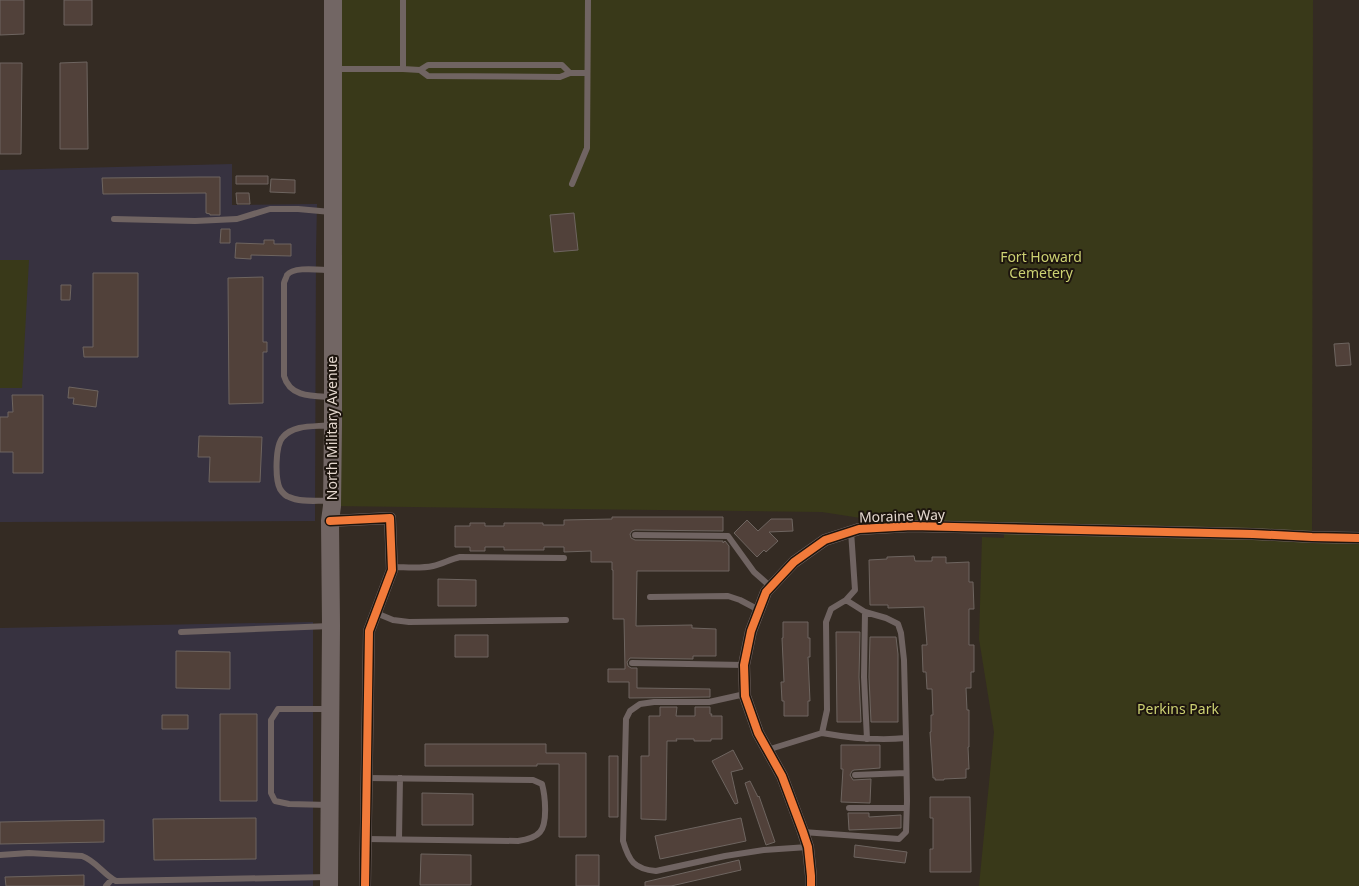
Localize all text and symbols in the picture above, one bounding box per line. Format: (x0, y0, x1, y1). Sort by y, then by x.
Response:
park label: Fort Howard Cemetery (1000, 247, 1082, 282)
street label: North Military Avenue (322, 356, 341, 500)
street label: Moraine Way (859, 504, 946, 526)
park label: Perkins Park (1137, 699, 1219, 718)

